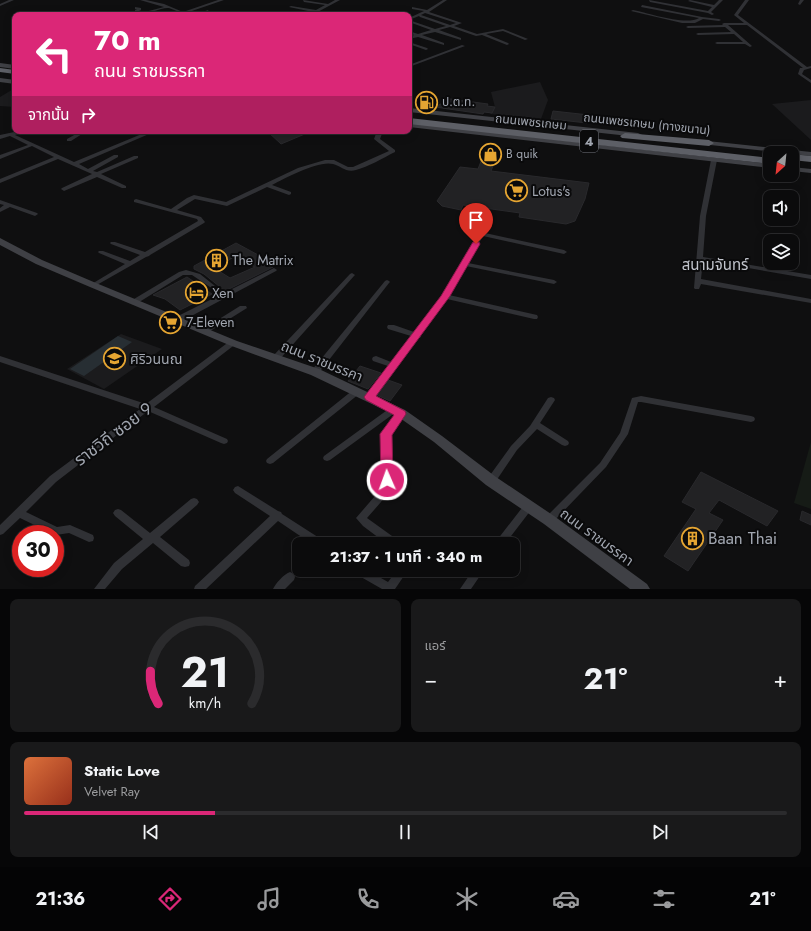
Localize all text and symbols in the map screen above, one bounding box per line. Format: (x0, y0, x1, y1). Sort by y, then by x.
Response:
text: 70 m (94, 20, 161, 61)
icon: left (28, 28, 80, 80)
text: ถนน ราชมรรคา (94, 58, 205, 84)
fuel station icon: ป.ต.ท. (413, 89, 439, 115)
place label: ป.ต.ท. (442, 93, 475, 111)
text: จากนั้น (28, 104, 69, 126)
icon: right (77, 104, 99, 126)
street label: ถนนเพชรเกษม (ทางขนาน) (583, 108, 711, 140)
street label: ถนนเพชรเกษม (494, 109, 568, 135)
road number: 4 (580, 130, 598, 152)
shop icon: B quik (478, 141, 504, 167)
place label: B quik (506, 145, 539, 163)
north arrow (763, 146, 799, 182)
map controls (763, 146, 799, 270)
supermarket icon: Lotus's (503, 178, 529, 204)
place label: Lotus's (532, 181, 570, 201)
button: sound (763, 190, 799, 226)
pin (459, 203, 493, 244)
icon: arrive (465, 209, 487, 231)
button: layers (763, 234, 799, 270)
building icon: The Matrix (203, 247, 229, 273)
place label: The Matrix (232, 250, 293, 270)
district label: สนามจันทร์ (682, 254, 749, 276)
hotel icon: Xen (183, 280, 209, 306)
place label: Xen (212, 283, 234, 303)
supermarket icon: 7-Eleven (157, 309, 183, 335)
place label: 7-Eleven (186, 312, 235, 332)
street label: ถนน ราชมรรคา (278, 336, 366, 386)
school or university icon: ศิริวนนณ (102, 346, 128, 372)
place label: ศิริวนนณ (130, 349, 182, 369)
street label: ราชวิถี ซอย 9 (69, 397, 157, 471)
position arrow (366, 459, 408, 501)
street label: ถนน ราชมรรคา (556, 503, 638, 571)
speed limit sign: 30 (12, 525, 64, 577)
building icon: Baan Thai (680, 525, 706, 551)
place label: Baan Thai (708, 526, 777, 550)
text: 21:37 · 1 นาที · 340 m (330, 546, 482, 568)
text: แอร์ (425, 636, 446, 655)
text: 21 (181, 641, 229, 702)
text: 21° (584, 657, 627, 700)
text: − (425, 663, 437, 695)
text: + (773, 663, 787, 695)
text: km/h (189, 692, 221, 712)
text: Static Love (84, 760, 160, 782)
text: Velvet Ray (84, 782, 140, 801)
icon: previous (140, 821, 162, 843)
icon: pause (394, 821, 416, 843)
icon: next (649, 821, 671, 843)
icon: directions (156, 885, 184, 913)
icon: music (255, 885, 283, 913)
icon: phone (354, 885, 382, 913)
icon: climate (453, 885, 481, 913)
icon: car (552, 885, 580, 913)
icon: filters (650, 885, 678, 913)
text: 21:36 (35, 886, 85, 912)
text: 21° (749, 886, 776, 912)

